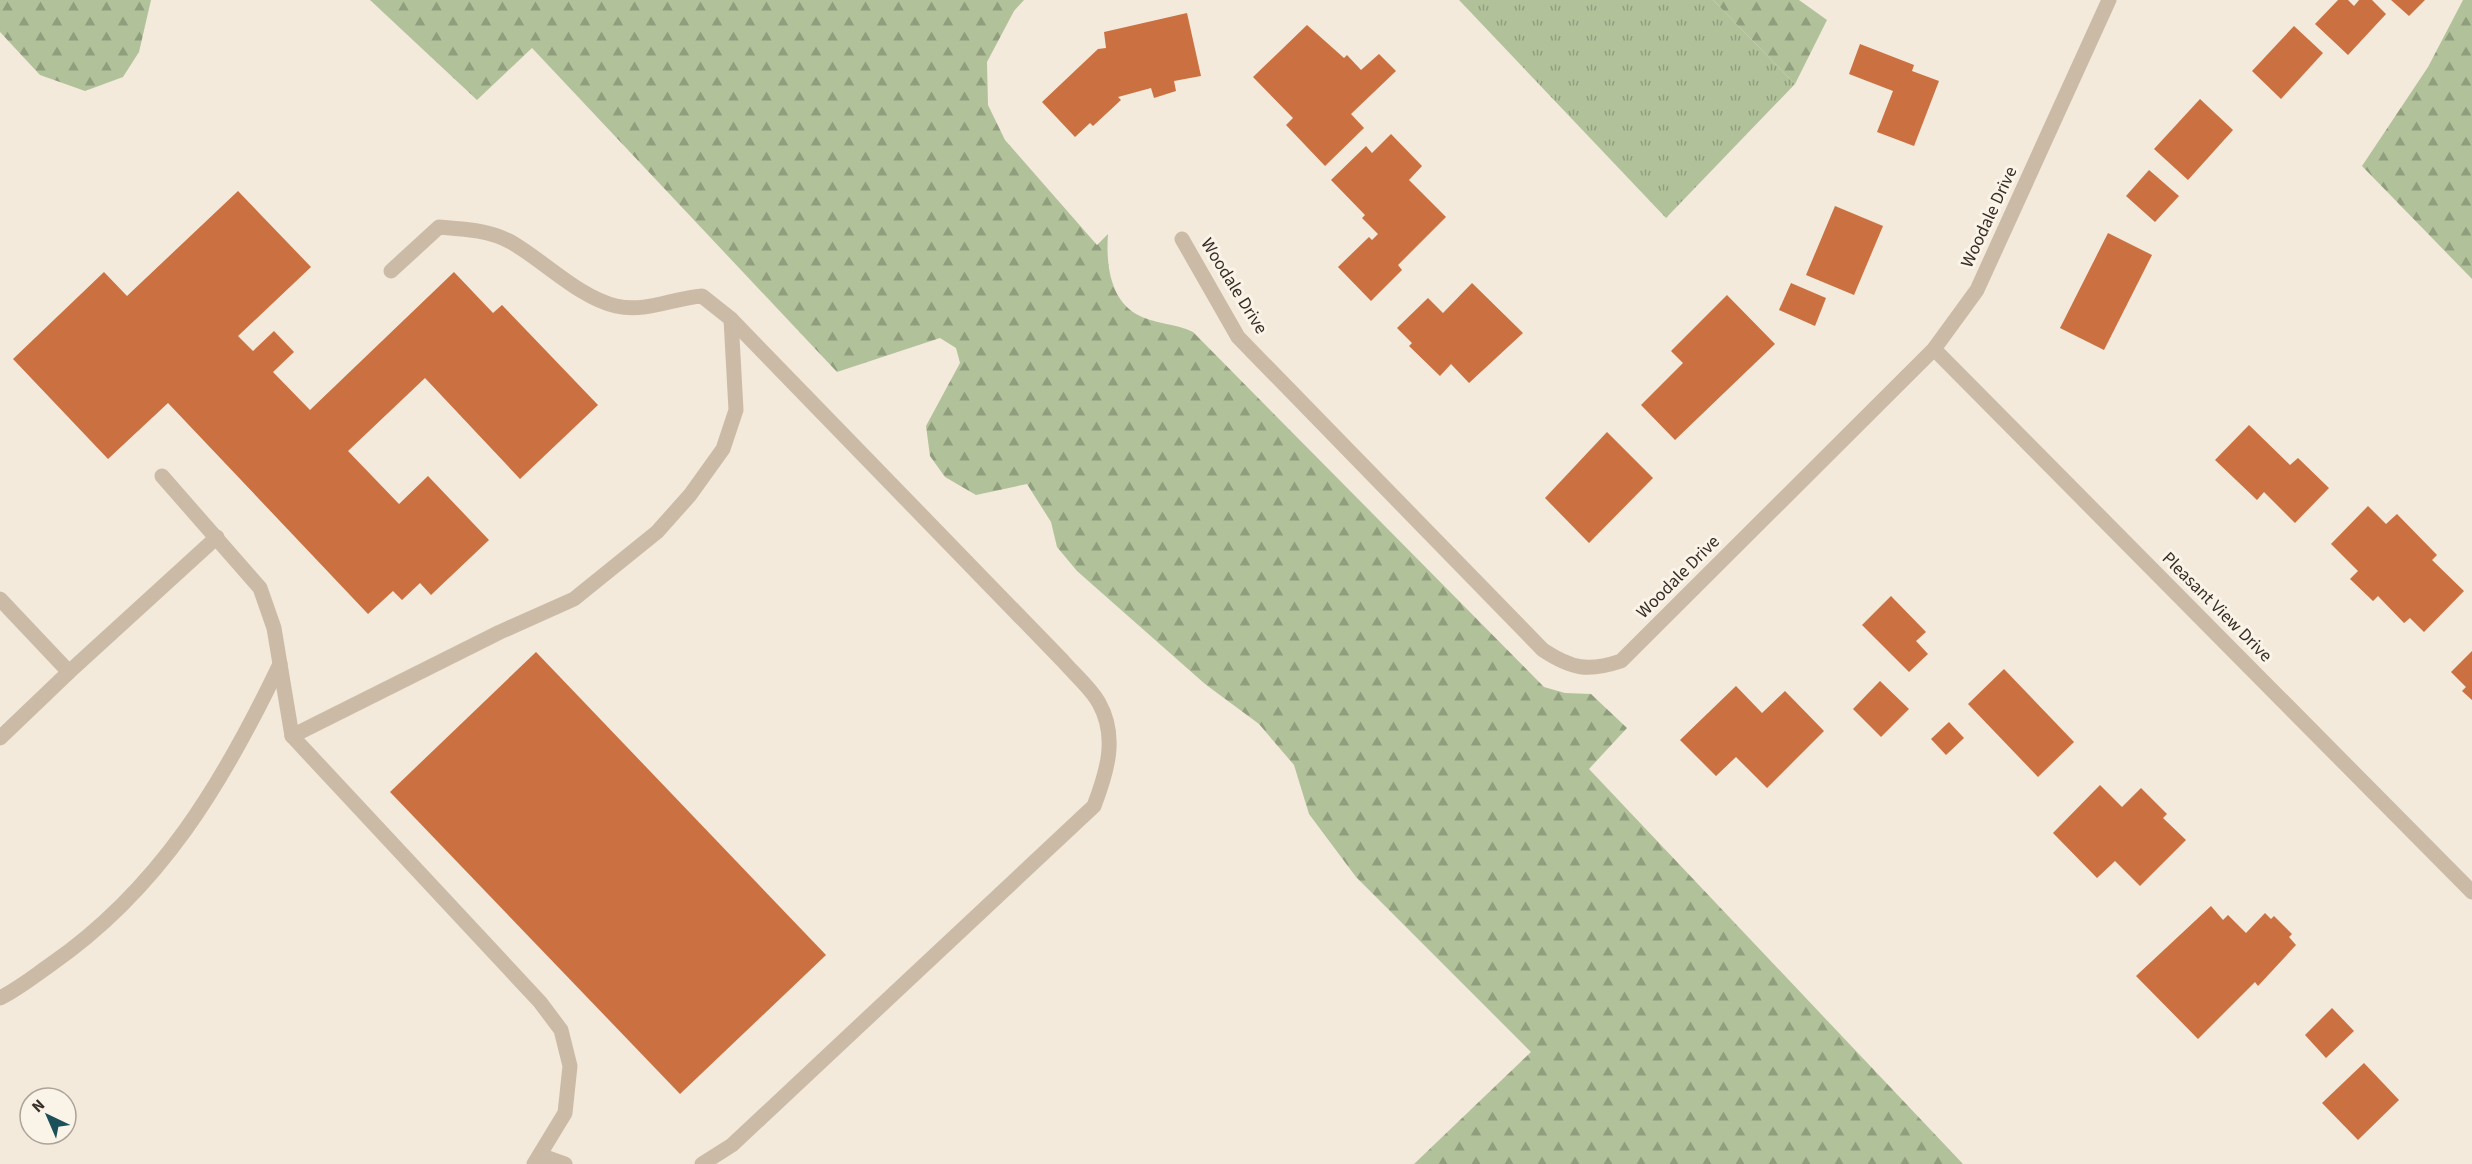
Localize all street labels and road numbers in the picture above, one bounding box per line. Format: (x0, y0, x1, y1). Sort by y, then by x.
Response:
street label: Woodale Drive (1955, 162, 2023, 272)
street label: Woodale Drive (1195, 233, 1273, 339)
street label: Woodale Drive (1631, 530, 1725, 624)
street label: Pleasant View Drive (2156, 546, 2278, 668)

